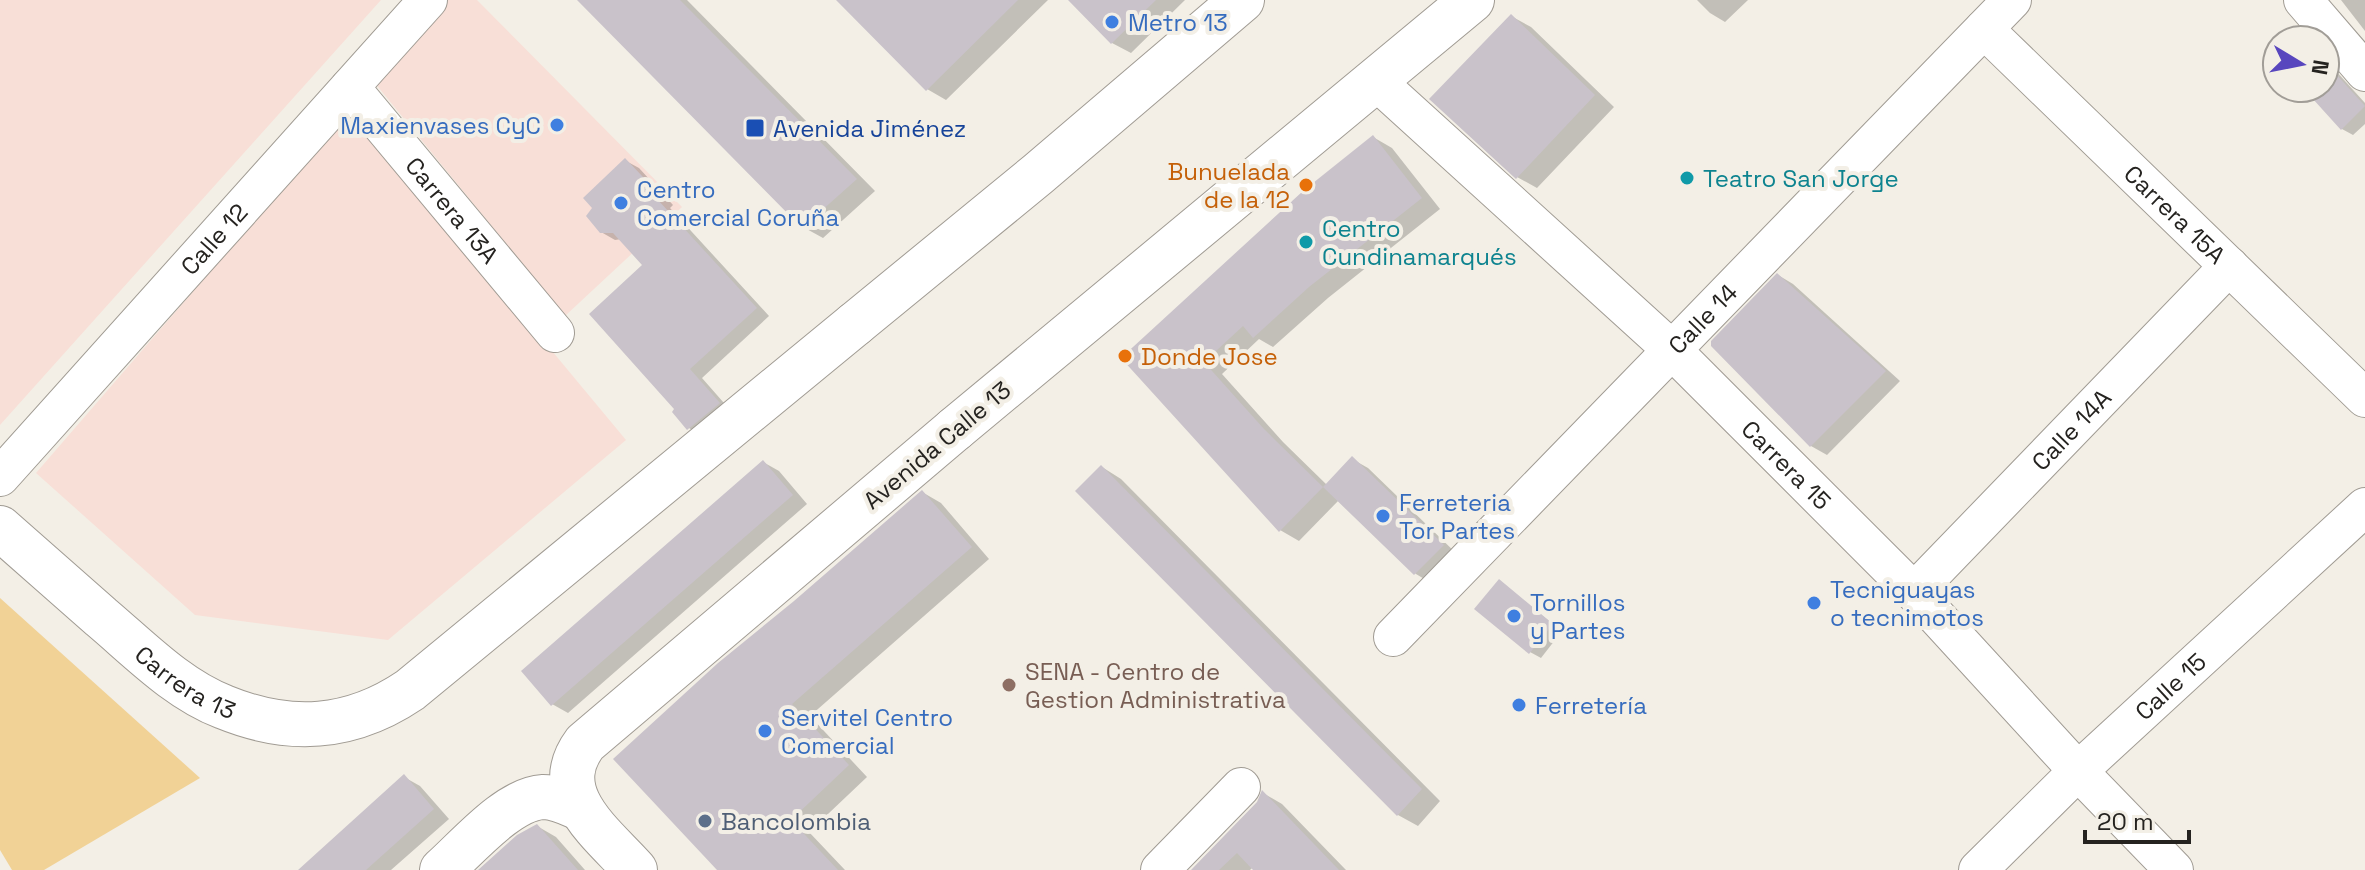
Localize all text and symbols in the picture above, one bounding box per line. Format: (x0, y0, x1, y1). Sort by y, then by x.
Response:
place label: Metro 13 (1128, 7, 1228, 38)
marker: Metro 13 (1103, 13, 1121, 31)
north arrow (2261, 24, 2341, 104)
text: N (2306, 58, 2336, 77)
place label: Maxienvases CyC (340, 110, 541, 141)
place label: Avenida Jiménez (773, 113, 966, 144)
marker: Maxienvases CyC (548, 116, 566, 134)
marker: Avenida Jiménez (744, 117, 766, 139)
street label: Carrera 13A (399, 150, 506, 270)
place label: Bunuelada de la 12 (1167, 156, 1290, 215)
street label: Carrera 15A (2118, 158, 2232, 270)
place label: Teatro San Jorge (1703, 163, 1899, 194)
marker: Teatro San Jorge (1678, 169, 1696, 187)
place label: Centro Comercial Coruña (637, 174, 839, 233)
marker: Bunuelada de la 12 (1297, 176, 1315, 194)
marker: Centro Comercial Coruña (612, 194, 630, 212)
street label: Calle 12 (173, 196, 254, 281)
place label: Centro Cundinamarqués (1322, 213, 1517, 272)
marker: Centro Cundinamarqués (1297, 233, 1315, 251)
street label: Calle 14 (1661, 277, 1744, 360)
place label: Donde Jose (1141, 341, 1278, 372)
marker: Donde Jose (1116, 347, 1134, 365)
street label: Avenida Calle 13 (857, 374, 1017, 516)
street label: Calle 14A (2025, 382, 2117, 477)
street label: Carrera 15 (1735, 413, 1838, 516)
place label: Ferreteria Tor Partes (1399, 487, 1515, 546)
marker: Ferreteria Tor Partes (1374, 507, 1392, 525)
place label: Tecniguayas o tecnimotos (1830, 574, 1984, 633)
place label: Tornillos y Partes (1530, 587, 1625, 646)
marker: Tecniguayas o tecnimotos (1805, 594, 1823, 612)
marker: Tornillos y Partes (1505, 607, 1523, 625)
street label: Carrera 13 (129, 638, 240, 726)
street label: Calle 15 (2128, 646, 2212, 727)
place label: SENA - Centro de Gestion Administrativa (1025, 656, 1286, 715)
marker: SENA - Centro de Gestion Administrativa (1000, 676, 1018, 694)
place label: Ferretería (1535, 690, 1647, 721)
marker: Ferretería (1510, 696, 1528, 714)
place label: Servitel Centro Comercial (781, 702, 953, 761)
marker: Servitel Centro Comercial (756, 722, 774, 740)
scale bar (2085, 794, 2189, 844)
place label: Bancolombia (721, 806, 871, 837)
text: 20 m (2097, 806, 2154, 837)
marker: Bancolombia (696, 812, 714, 830)

